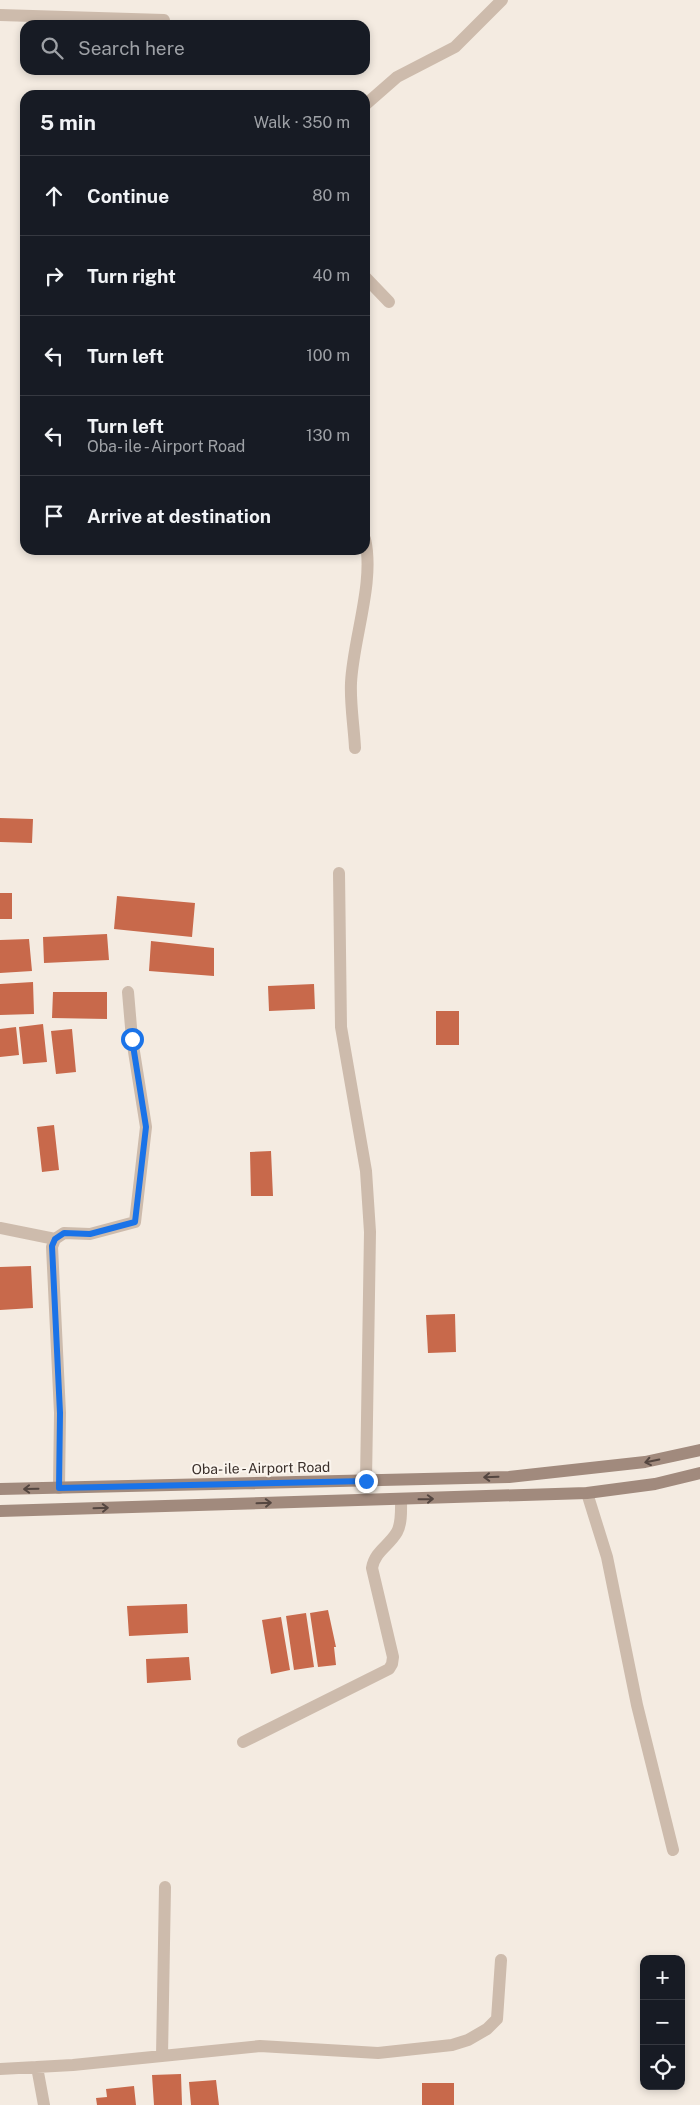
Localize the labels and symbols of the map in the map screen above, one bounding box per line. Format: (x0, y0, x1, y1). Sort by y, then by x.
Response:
route start (121, 1028, 144, 1051)
one-way arrow (645, 1456, 661, 1466)
street label: Oba- ile - Airport Road (192, 1459, 330, 1477)
route end (355, 1470, 378, 1493)
one-way arrow (483, 1473, 499, 1482)
one-way arrow (23, 1484, 40, 1494)
one-way arrow (418, 1494, 434, 1503)
one-way arrow (255, 1498, 271, 1508)
one-way arrow (93, 1503, 109, 1512)

